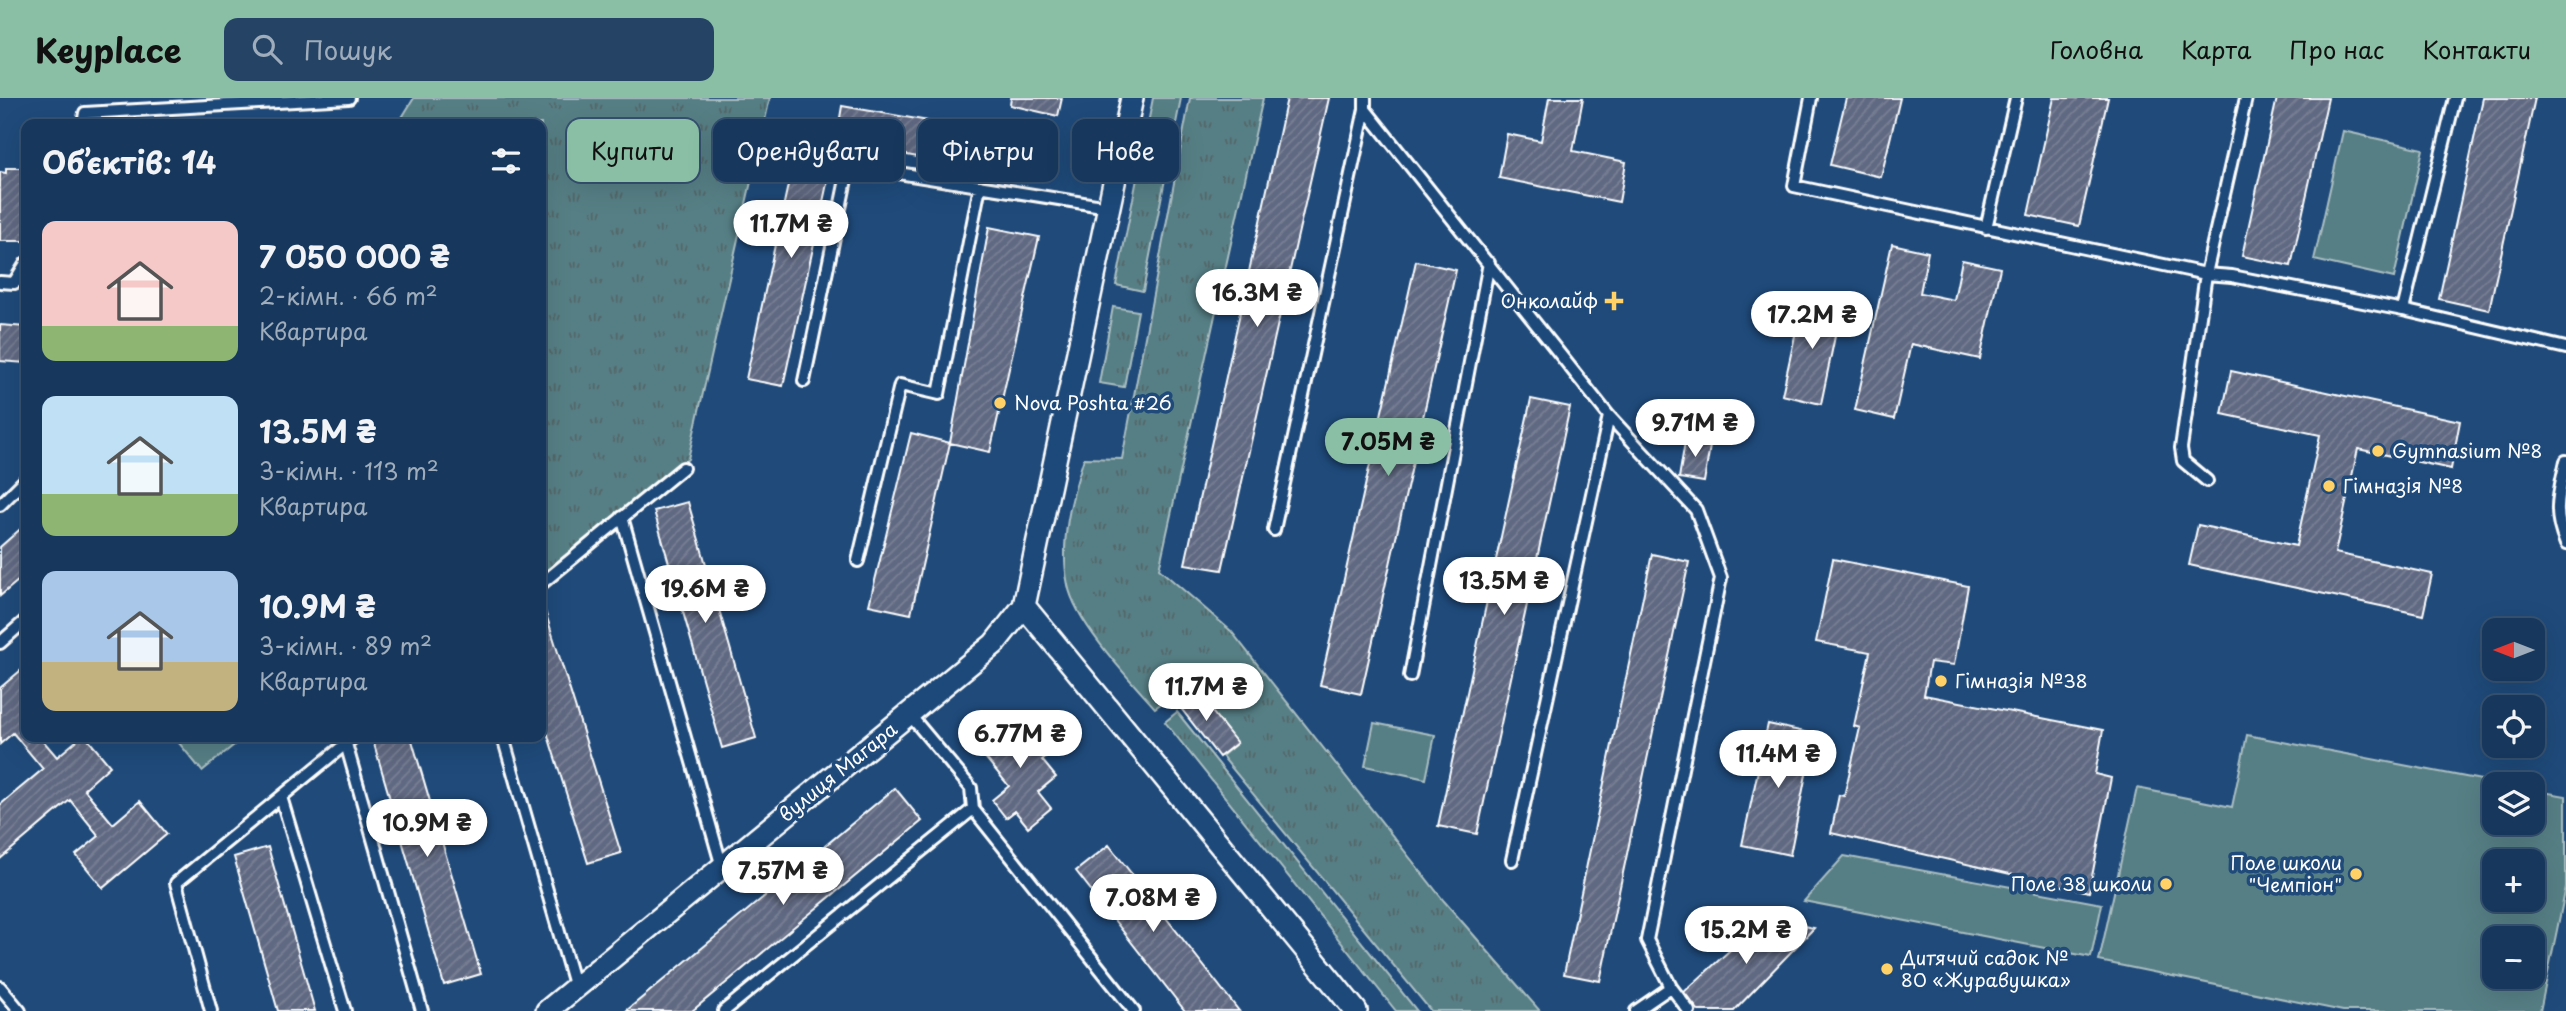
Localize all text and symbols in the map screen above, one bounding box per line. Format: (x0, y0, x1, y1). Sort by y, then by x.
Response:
search box (224, 18, 714, 81)
text: Keyplace (35, 24, 182, 74)
icon: search (248, 30, 286, 68)
text: Пошук (304, 30, 392, 69)
text: Головна (2050, 31, 2143, 67)
text: Карта (2181, 31, 2251, 67)
text: Про нас (2289, 31, 2384, 67)
text: Контакти (2422, 31, 2531, 67)
chip: Купити (567, 119, 699, 182)
chip: Орендувати (713, 119, 904, 182)
chip: Фільтри (918, 119, 1058, 182)
chip: Нове (1072, 119, 1179, 182)
text: Об’єктів: 14 (42, 139, 216, 184)
icon: filters (487, 142, 525, 180)
pin: 11.7M ₴ (726, 200, 856, 260)
text: 11.7M ₴ (749, 205, 833, 240)
text: 7 050 000 ₴ (259, 233, 450, 278)
icon: home (98, 249, 182, 333)
pin: 16.3M ₴ (1192, 270, 1322, 329)
text: 16.3M ₴ (1212, 274, 1302, 309)
text: 2-кімн. · 66 m² (259, 278, 438, 313)
place label: Онколайф (1500, 286, 1598, 314)
marker: Онколайф (1604, 291, 1624, 311)
pin: 17.2M ₴ (1747, 292, 1877, 351)
text: 17.2M ₴ (1767, 296, 1857, 331)
text: Квартира (259, 313, 367, 348)
place label: Nova Poshta #26 (1014, 388, 1172, 416)
marker: Nova Poshta #26 (992, 395, 1008, 411)
pin: 9.71M ₴ (1630, 400, 1760, 459)
text: 9.71M ₴ (1652, 404, 1738, 439)
text: 13.5M ₴ (259, 408, 377, 453)
pin: 7.05M ₴ (1323, 418, 1453, 478)
text: 7.05M ₴ (1341, 423, 1435, 458)
icon: home (98, 424, 182, 508)
place label: Gymnasium №8 (2392, 436, 2542, 464)
marker: Gymnasium №8 (2370, 443, 2386, 459)
text: 3-кімн. · 113 m² (259, 453, 439, 488)
place label: Гімназія №8 (2343, 471, 2463, 499)
marker: Гімназія №8 (2321, 478, 2337, 494)
text: Квартира (259, 488, 367, 523)
pin: 13.5M ₴ (1439, 558, 1569, 617)
text: 13.5M ₴ (1459, 562, 1549, 597)
pin: 19.6M ₴ (640, 566, 770, 625)
text: 19.6M ₴ (661, 570, 749, 605)
text: 10.9M ₴ (259, 583, 376, 628)
icon: home (98, 599, 182, 683)
north arrow (2482, 618, 2544, 681)
map controls (2482, 618, 2545, 989)
text: 3-кімн. · 89 m² (259, 628, 432, 663)
text: Квартира (259, 663, 367, 698)
pin: 11.7M ₴ (1141, 664, 1271, 723)
place label: Гімназія №38 (1955, 666, 2088, 694)
text: 11.7M ₴ (1164, 668, 1248, 703)
marker: Гімназія №38 (1933, 673, 1949, 689)
button: locate (2482, 695, 2545, 758)
pin: 6.77M ₴ (955, 710, 1085, 770)
street label: вулиця Магара (772, 715, 903, 828)
text: 6.77M ₴ (974, 715, 1066, 750)
pin: 11.4M ₴ (1713, 730, 1843, 790)
text: 11.4M ₴ (1735, 735, 1821, 770)
button: layers (2482, 772, 2545, 835)
pin: 10.9M ₴ (362, 800, 492, 859)
text: 10.9M ₴ (382, 804, 472, 839)
pin: 7.57M ₴ (718, 848, 848, 907)
place label: Поле школи "Чемпіон" (2230, 848, 2342, 898)
button: + (2482, 849, 2545, 912)
text: 7.57M ₴ (738, 852, 828, 887)
marker: Поле школи "Чемпіон" (2348, 866, 2364, 882)
place label: Поле 38 школи (2011, 869, 2152, 897)
pin: 7.08M ₴ (1088, 874, 1218, 934)
marker: Поле 38 школи (2158, 876, 2174, 892)
text: 7.08M ₴ (1106, 879, 1200, 914)
pin: 15.2M ₴ (1681, 906, 1811, 966)
text: 15.2M ₴ (1701, 911, 1791, 946)
button: − (2482, 926, 2545, 989)
place label: Дитячий садок № 80 «Журавушка» (1900, 943, 2071, 993)
marker: Дитячий садок № 80 «Журавушка» (1879, 961, 1895, 977)

